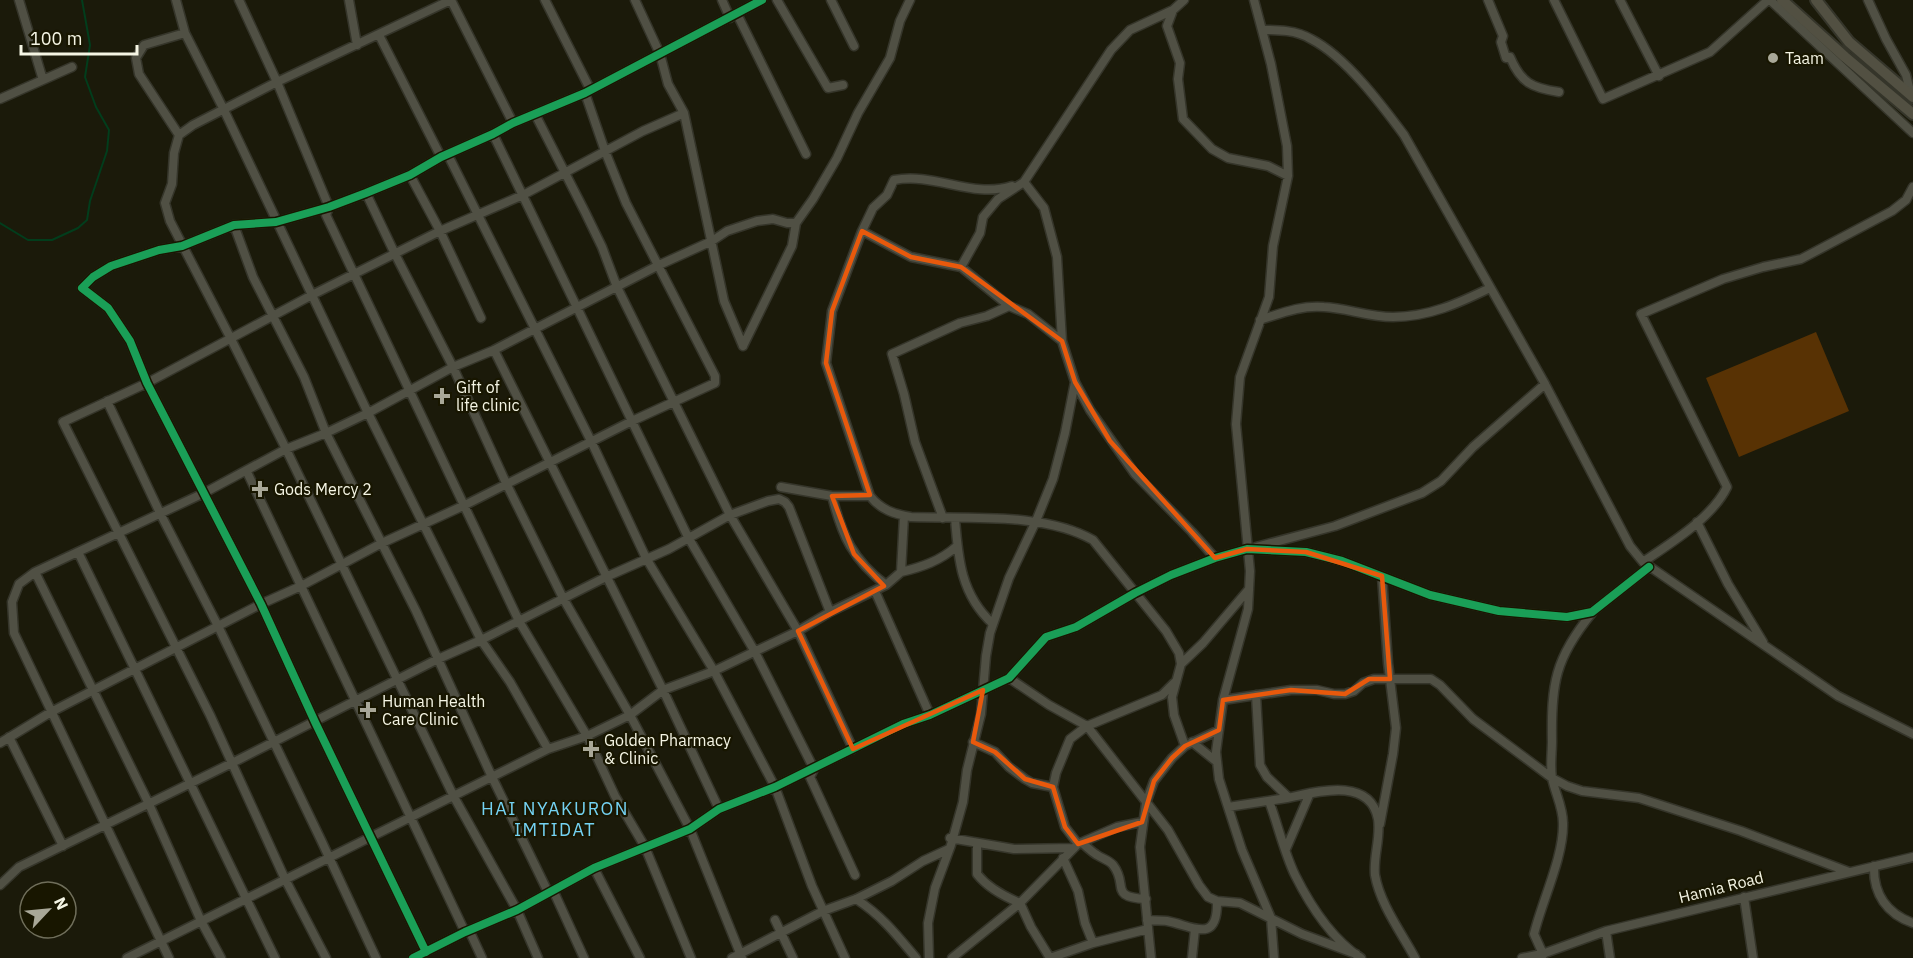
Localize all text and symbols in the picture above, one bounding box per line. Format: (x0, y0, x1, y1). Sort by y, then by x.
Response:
scale bar (21, 18, 136, 56)
text: 100 m (30, 27, 82, 50)
place label: Taam (1785, 48, 1824, 68)
marker: Taam (1766, 51, 1780, 65)
place label: Gift of life clinic (456, 377, 520, 415)
marker: Gift of life clinic (433, 387, 451, 405)
place label: Gods Mercy 2 (274, 479, 372, 499)
marker: Gods Mercy 2 (251, 480, 269, 498)
place label: Human Health Care Clinic (382, 691, 485, 729)
marker: Human Health Care Clinic (359, 701, 377, 719)
place label: Golden Pharmacy & Clinic (604, 730, 731, 768)
marker: Golden Pharmacy & Clinic (582, 740, 600, 758)
district label: HAI NYAKURON IMTIDAT (481, 797, 629, 841)
street label: Hamia Road (1676, 867, 1766, 907)
north arrow (18, 880, 78, 940)
text: N (50, 894, 73, 913)

